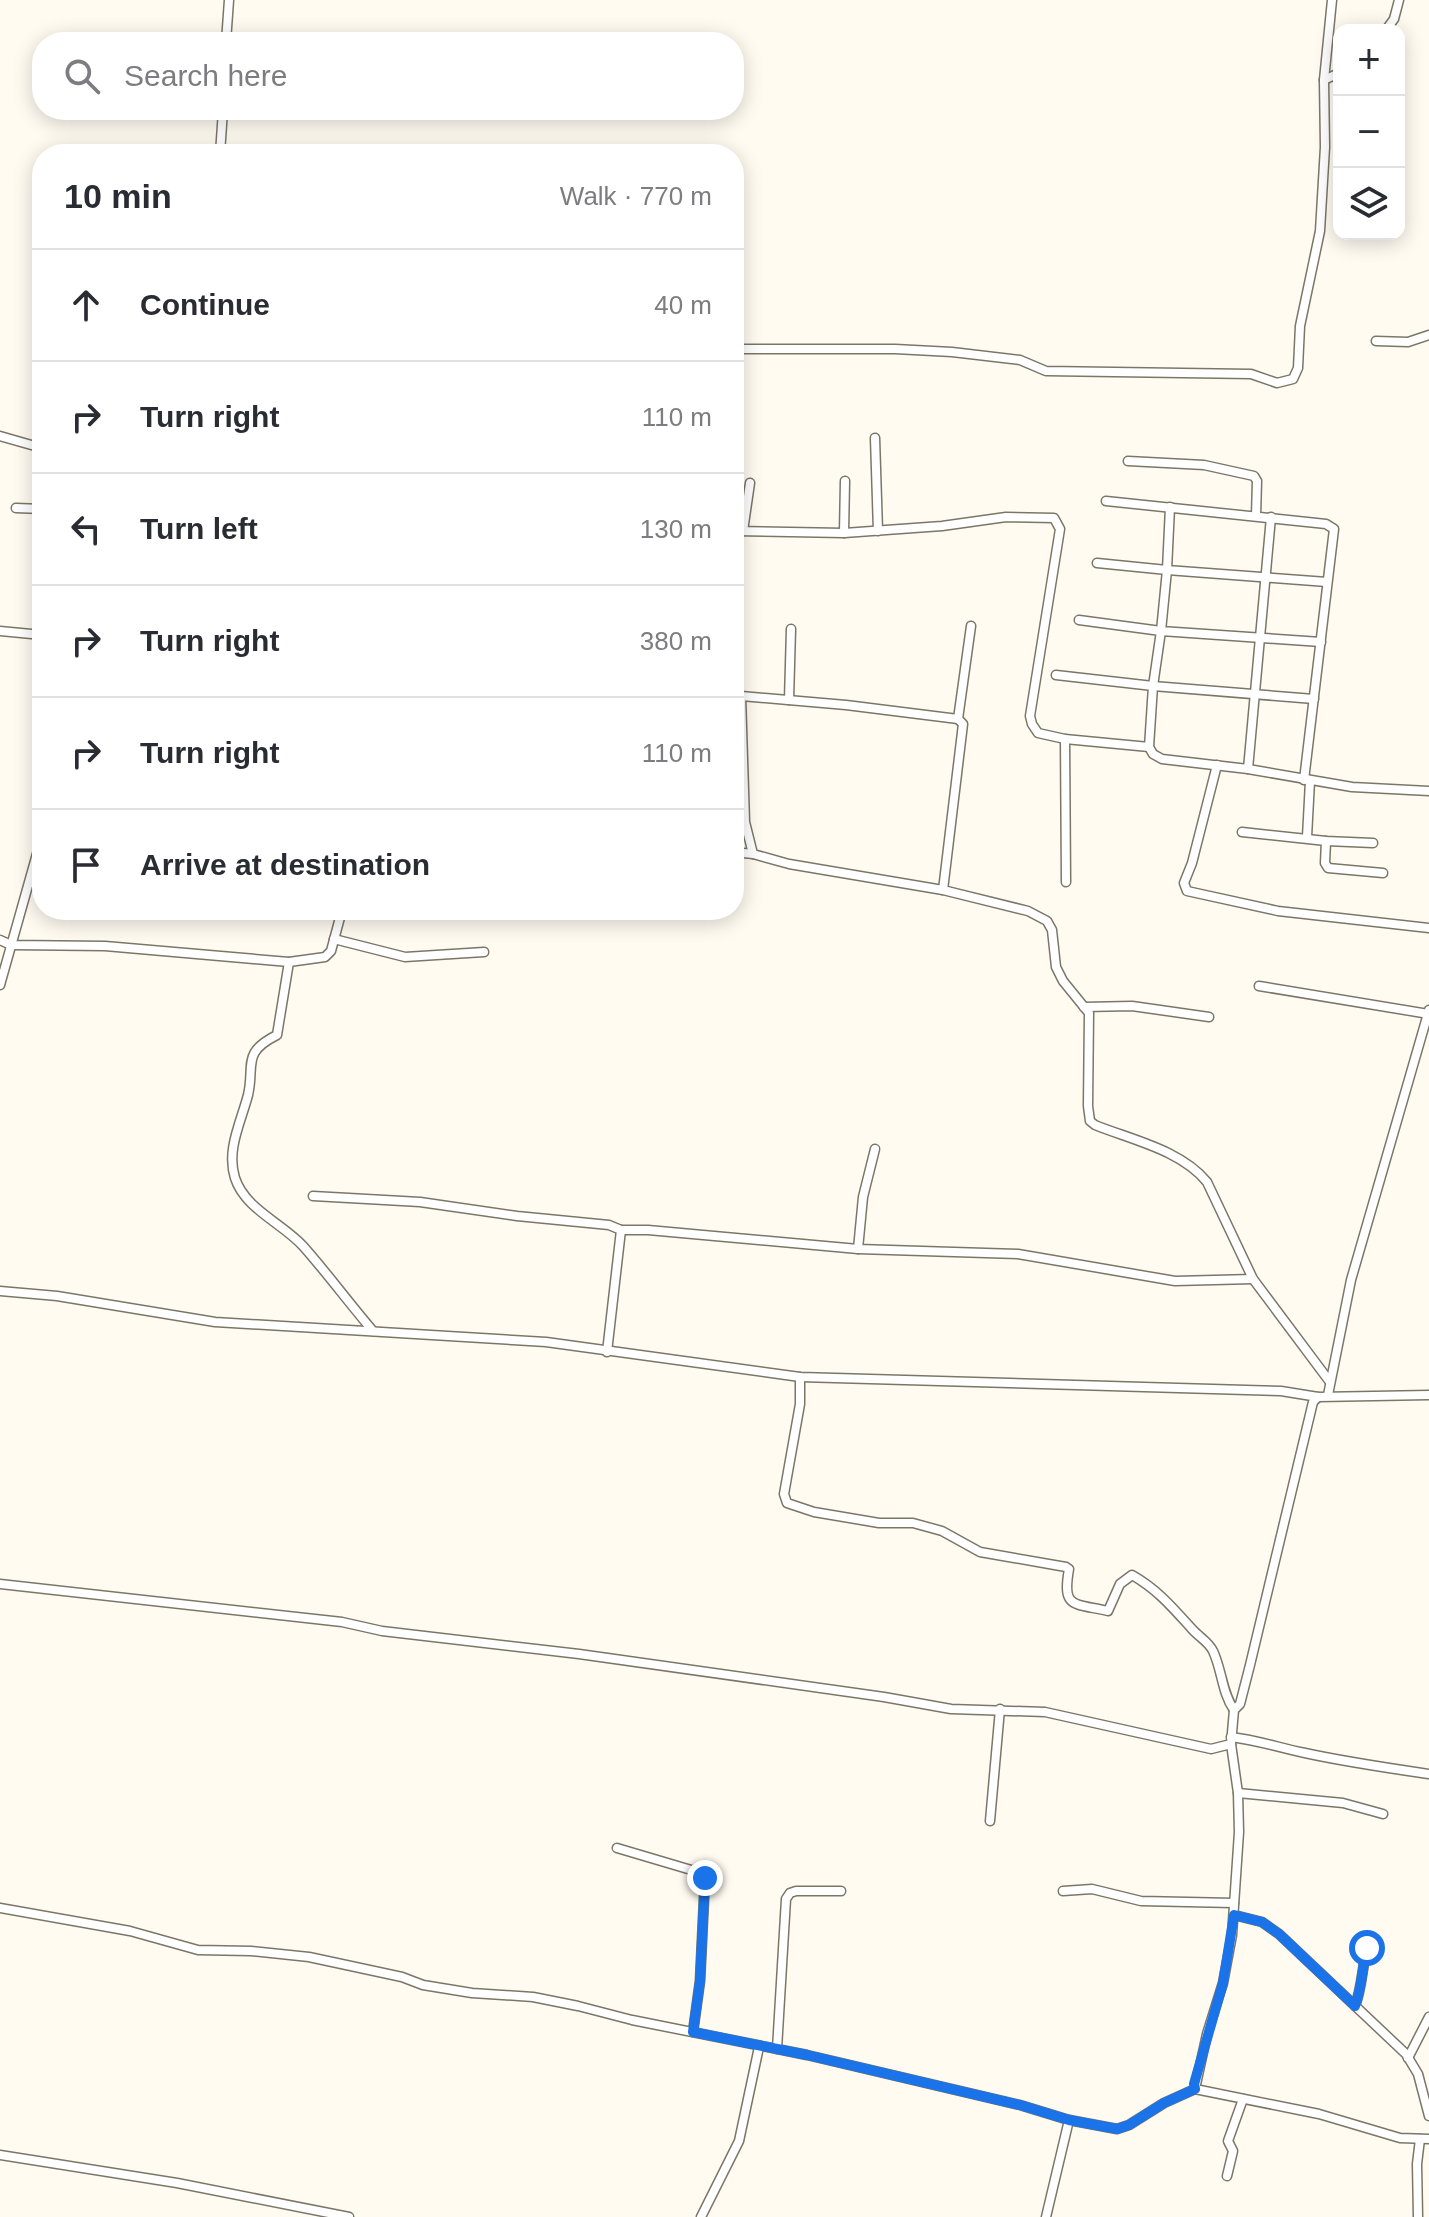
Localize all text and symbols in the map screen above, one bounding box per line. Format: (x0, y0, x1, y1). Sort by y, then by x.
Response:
map controls (1333, 24, 1405, 240)
button: + (1333, 24, 1405, 96)
search box (32, 32, 744, 120)
icon: search (60, 54, 104, 98)
text: Search here (124, 59, 287, 92)
button: − (1333, 96, 1405, 168)
button: layers (1333, 168, 1405, 240)
text: 10 min (64, 177, 172, 215)
text: Walk · 770 m (560, 181, 712, 211)
icon: ahead (64, 283, 108, 327)
text: Continue (140, 288, 270, 321)
text: 40 m (654, 290, 712, 320)
icon: right (64, 395, 108, 439)
text: Turn right (140, 400, 279, 433)
text: 110 m (642, 402, 712, 432)
icon: left (64, 507, 108, 551)
text: Turn left (140, 512, 258, 545)
text: 130 m (640, 514, 712, 544)
icon: right (64, 619, 108, 663)
text: Turn right (140, 624, 279, 657)
text: 380 m (640, 626, 712, 656)
icon: right (64, 731, 108, 775)
text: Turn right (140, 736, 279, 769)
text: 110 m (642, 738, 712, 768)
icon: arrive (64, 843, 108, 887)
text: Arrive at destination (140, 848, 430, 881)
route end (687, 1860, 723, 1896)
route start (1349, 1930, 1385, 1966)

